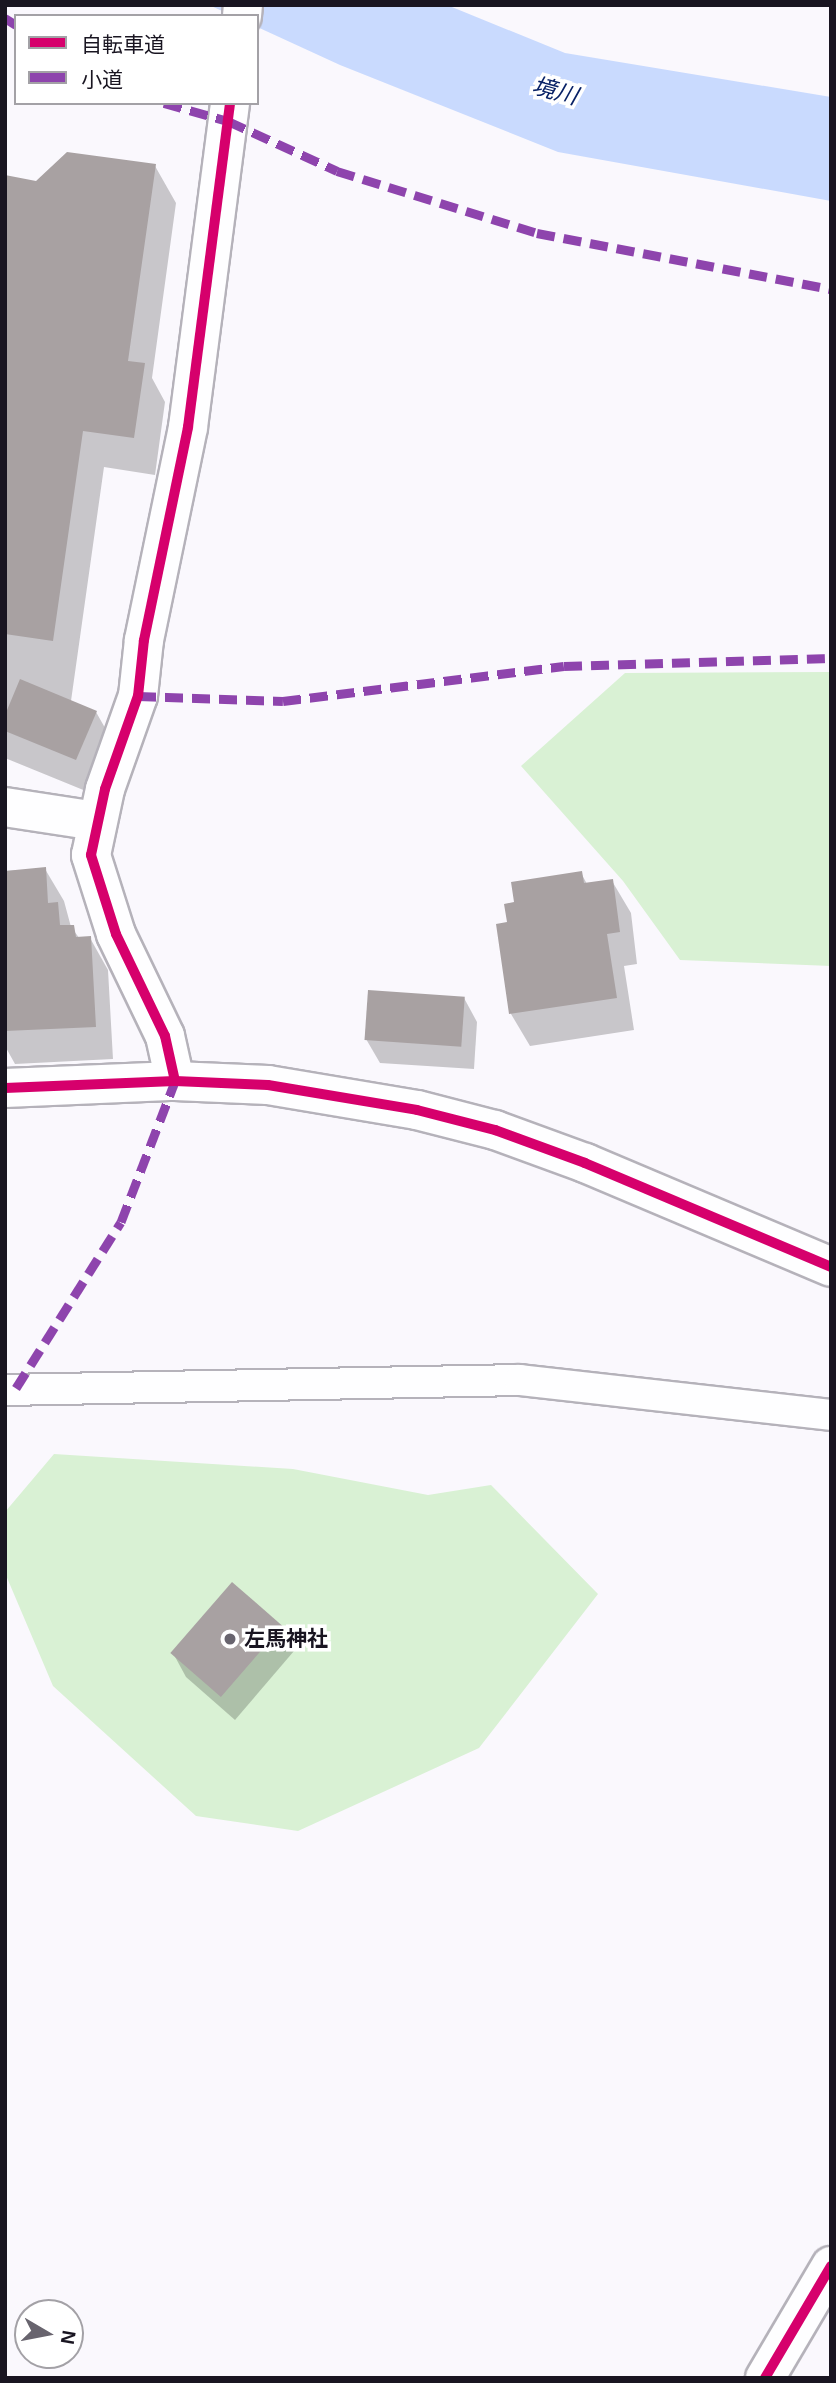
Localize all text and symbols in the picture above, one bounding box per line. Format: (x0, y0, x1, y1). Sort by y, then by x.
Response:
legend (14, 14, 259, 105)
text: 自転車道 (81, 33, 165, 56)
text: 小道 (81, 68, 123, 91)
water label: 境川 (529, 72, 581, 110)
place label: 左馬神社 (244, 1626, 328, 1652)
marker: 左馬神社 (222, 1631, 238, 1647)
north arrow (14, 2299, 84, 2369)
text: N (57, 2329, 80, 2346)

